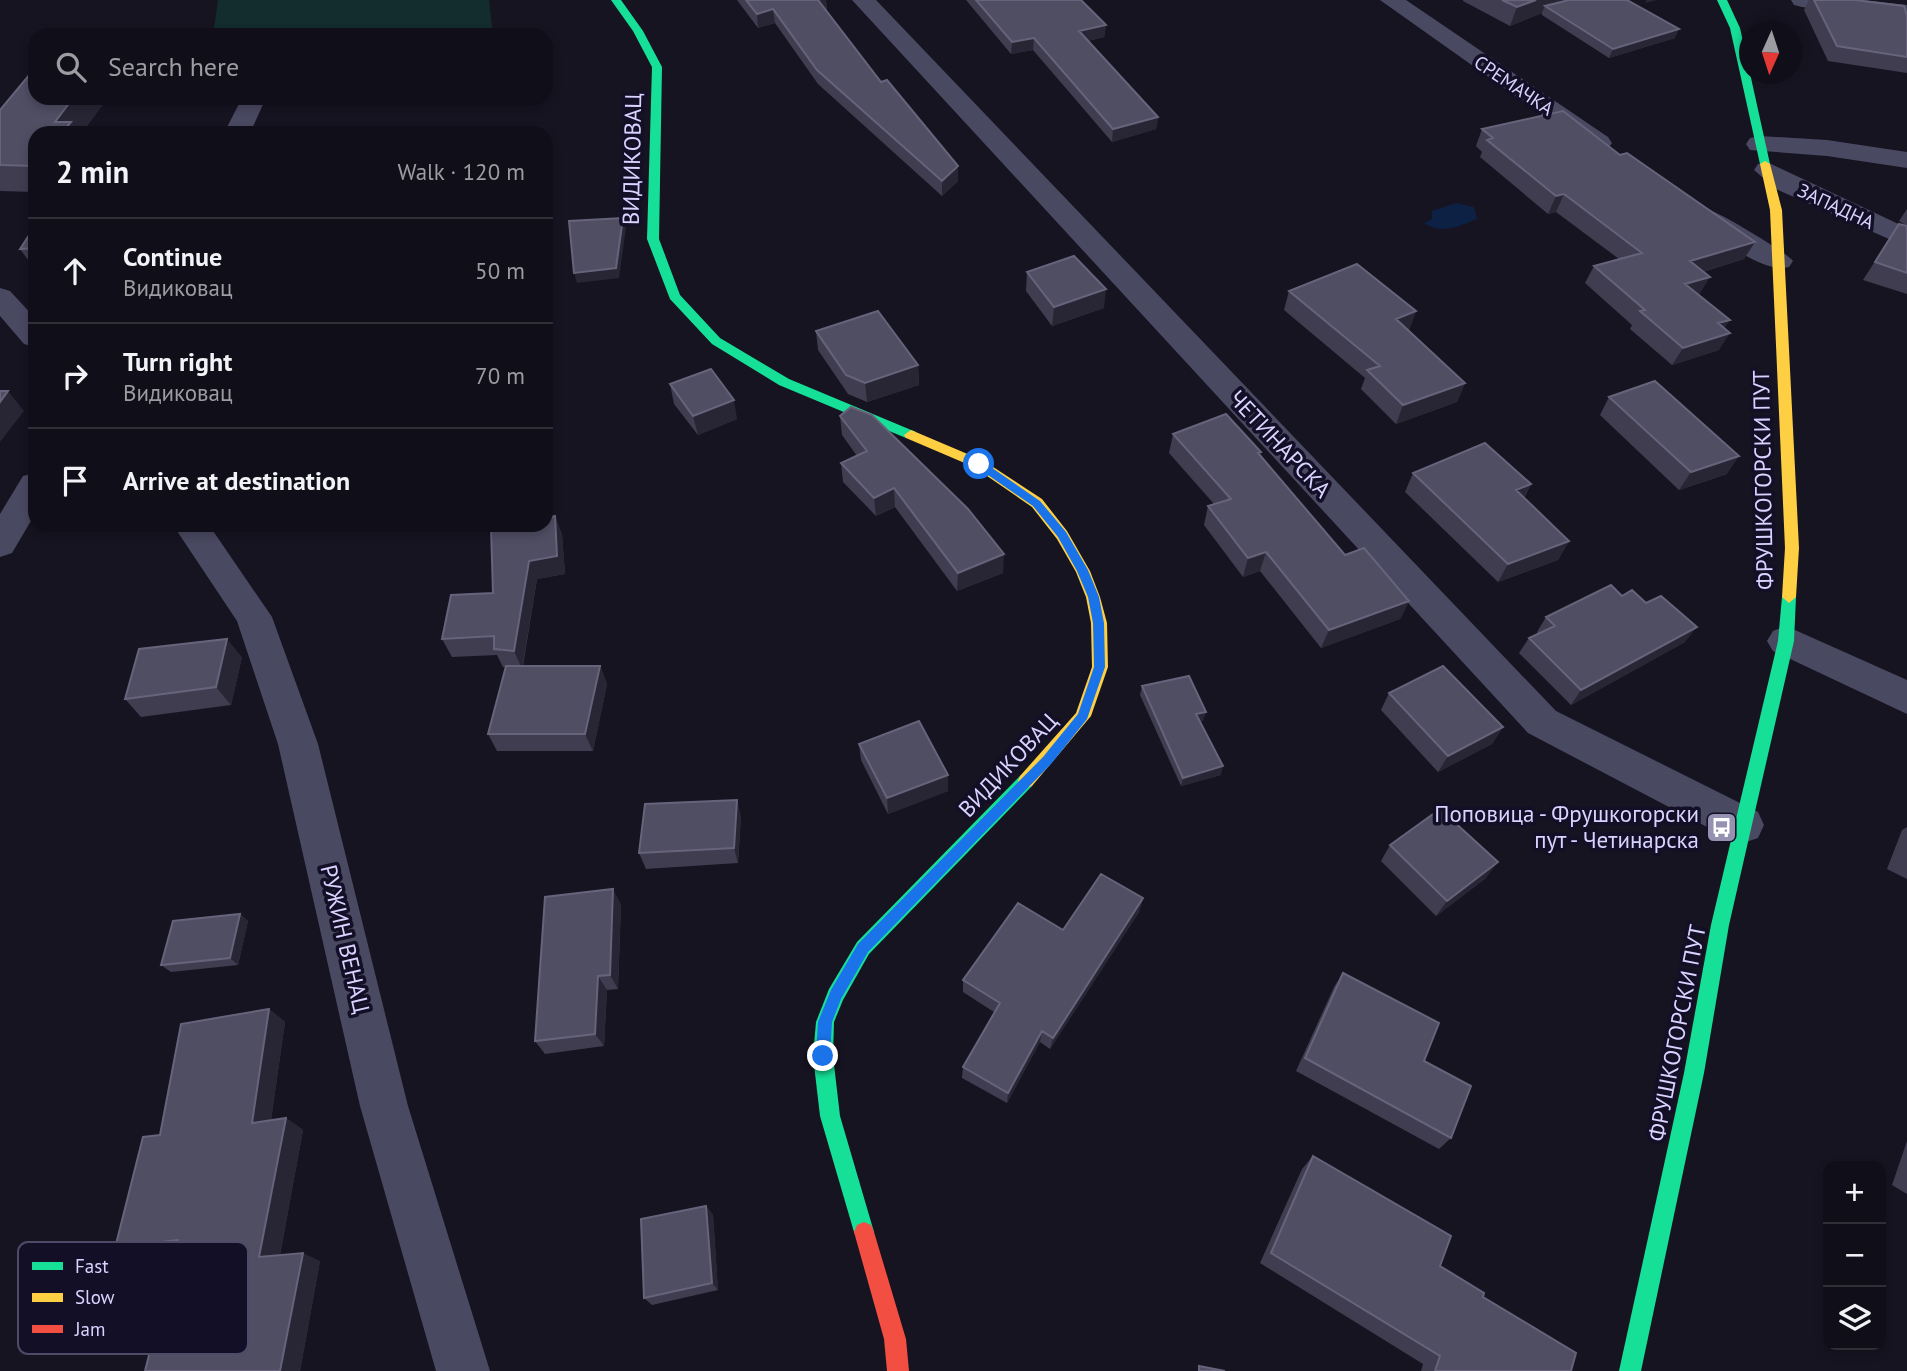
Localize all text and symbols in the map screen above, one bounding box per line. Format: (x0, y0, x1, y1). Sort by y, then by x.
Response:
north arrow (1739, 21, 1802, 84)
search box (28, 28, 553, 105)
icon: search (52, 48, 90, 86)
text: Search here (108, 50, 239, 83)
street label: СРЕМАЧКА (1470, 50, 1558, 120)
street label: ВИДИКОВАЦ (616, 92, 647, 225)
text: 2 min (56, 152, 129, 191)
text: Walk · 120 m (398, 157, 525, 186)
street label: ЗАПАДНА (1794, 178, 1878, 234)
text: Continue (123, 240, 222, 273)
icon: ahead (56, 252, 94, 290)
text: 50 m (475, 256, 525, 285)
text: Видиковац (123, 273, 233, 302)
text: Turn right (123, 345, 232, 378)
icon: right (56, 357, 94, 395)
text: 70 m (475, 361, 525, 390)
street label: ФРУШКОГОРСКИ ПУТ (1746, 370, 1779, 590)
text: Видиковац (123, 378, 233, 407)
street label: ЧЕТИНАРСКА (1223, 384, 1338, 504)
route start (963, 448, 994, 479)
icon: arrive (56, 462, 94, 500)
text: Arrive at destination (123, 464, 350, 497)
street label: ВИДИКОВАЦ (952, 706, 1063, 823)
place label: Поповица - Фрушкогорски пут - Четинарска (1434, 799, 1699, 854)
bus stop icon: Поповица - Фрушкогорски пут - Четинарска (1705, 810, 1739, 844)
street label: РУЖИН ВЕНАЦ (314, 862, 377, 1016)
street label: ФРУШКОГОРСКИ ПУТ (1641, 922, 1712, 1144)
route end (807, 1040, 838, 1071)
map controls (1823, 1161, 1886, 1350)
button: + (1823, 1161, 1886, 1224)
button: − (1823, 1224, 1886, 1287)
legend (18, 1242, 248, 1354)
text: Fast (75, 1254, 109, 1278)
text: Slow (75, 1285, 115, 1309)
button: layers (1823, 1287, 1886, 1350)
text: Jam (74, 1317, 105, 1341)

